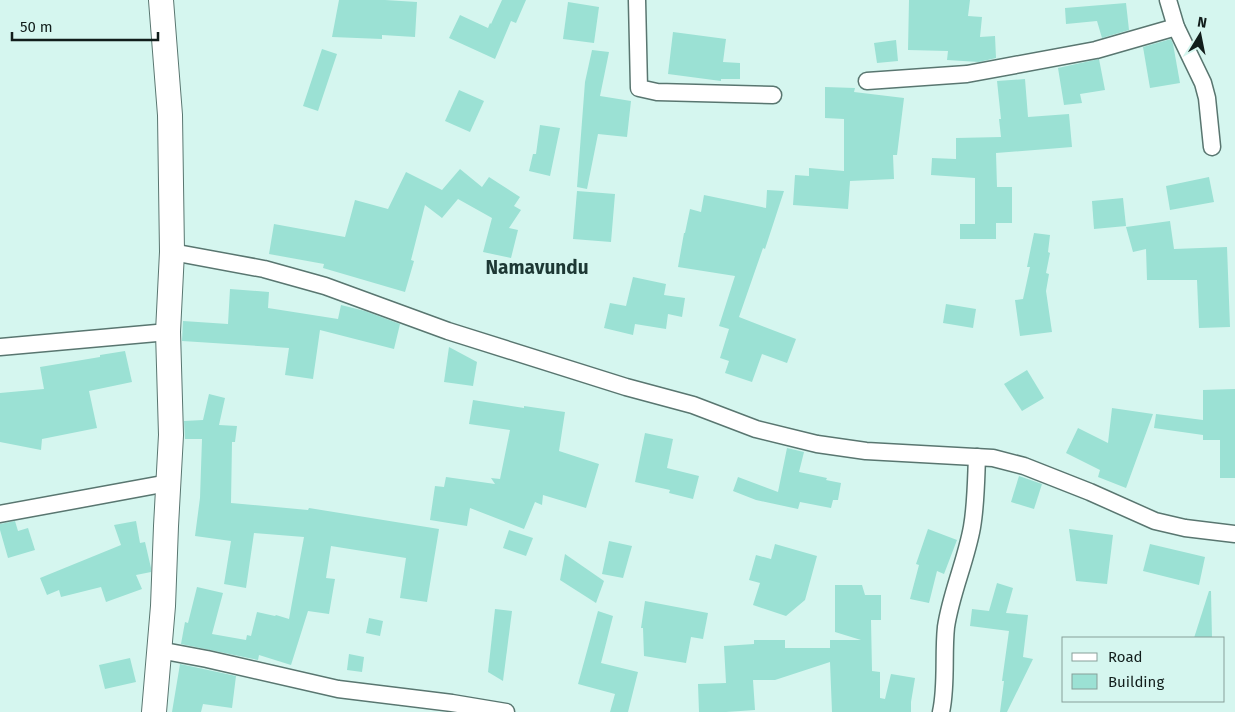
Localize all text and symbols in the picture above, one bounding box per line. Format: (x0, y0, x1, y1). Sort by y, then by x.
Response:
scale bar (12, 10, 159, 42)
north arrow (1175, 10, 1225, 60)
text: N (1196, 14, 1208, 32)
text: 50 m (20, 18, 53, 36)
district label: Namavundu (485, 256, 589, 279)
legend (1062, 637, 1225, 702)
text: Road (1108, 648, 1143, 666)
text: Building (1108, 673, 1164, 691)

